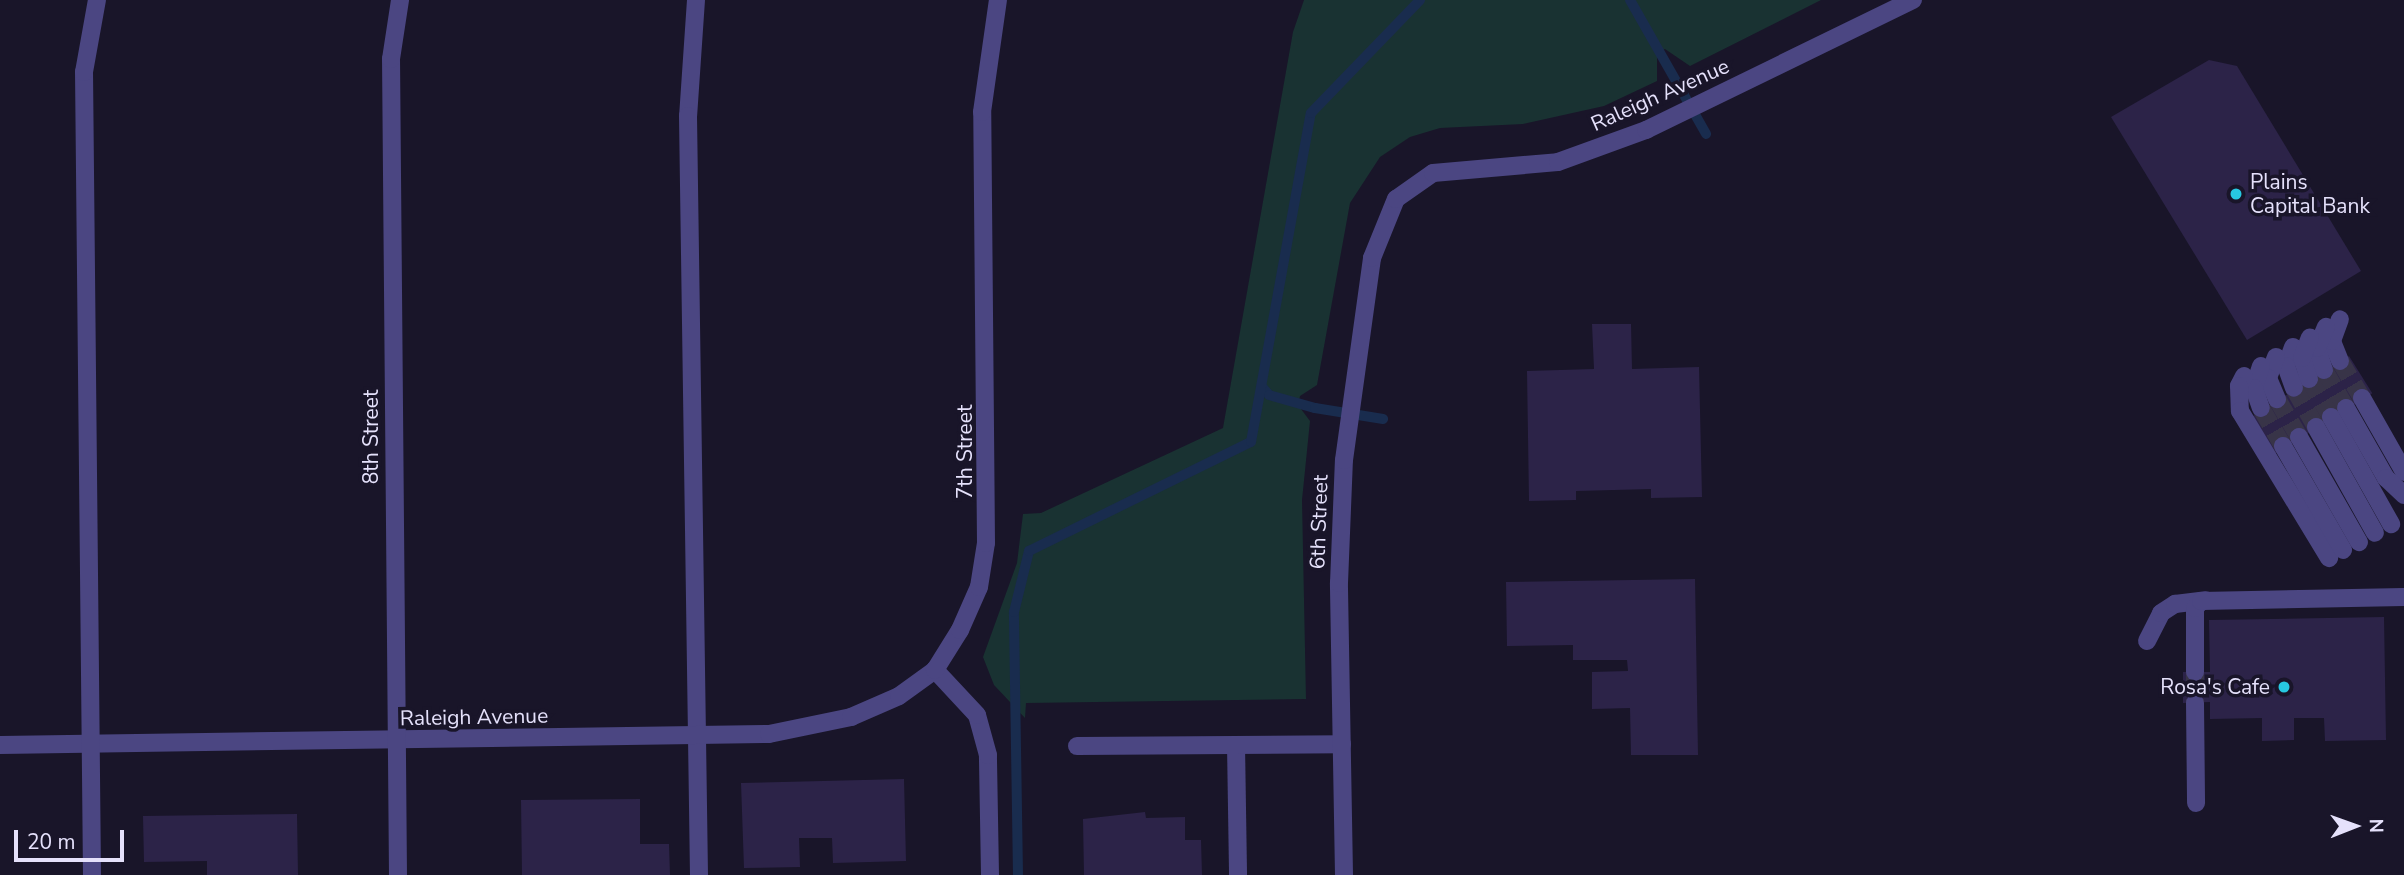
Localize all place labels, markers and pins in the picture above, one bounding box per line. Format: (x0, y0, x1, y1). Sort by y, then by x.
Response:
place label: Plains Capital Bank (2250, 169, 2370, 219)
marker: Plains Capital Bank (2228, 186, 2244, 202)
place label: Rosa's Cafe (2160, 674, 2270, 700)
marker: Rosa's Cafe (2276, 679, 2292, 695)

